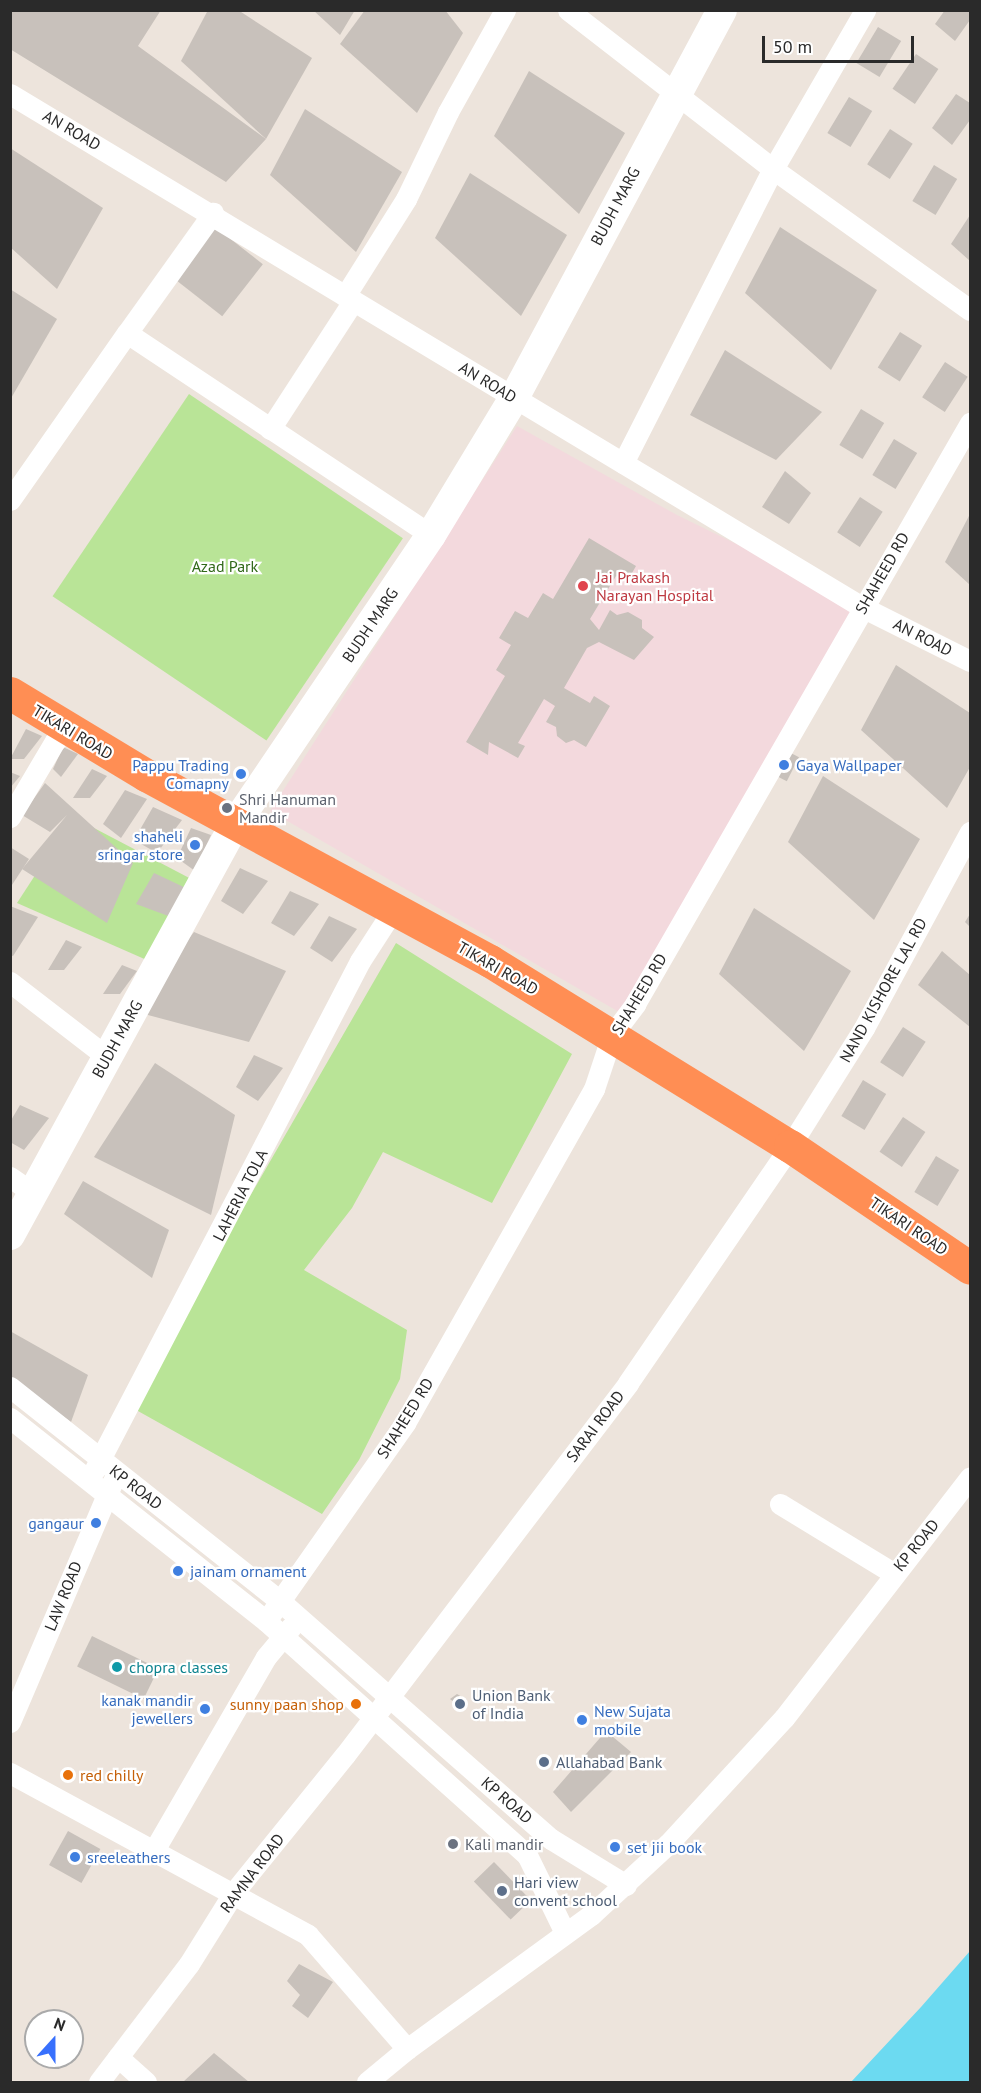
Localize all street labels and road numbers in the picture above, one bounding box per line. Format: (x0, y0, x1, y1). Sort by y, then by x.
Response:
street label: AN ROAD (40, 106, 104, 154)
street label: BUDH MARG (586, 164, 644, 248)
street label: AN ROAD (456, 357, 520, 407)
street label: SHAHEED RD (851, 529, 913, 617)
street label: BUDH MARG (338, 584, 402, 666)
street label: AN ROAD (890, 614, 956, 660)
street label: TIKARI ROAD (30, 701, 116, 763)
street label: NAND KISHORE LAL RD (835, 914, 931, 1066)
street label: TIKARI ROAD (454, 937, 542, 999)
street label: SHAHEED RD (607, 950, 671, 1038)
street label: BUDH MARG (88, 997, 146, 1081)
street label: LAHERIA TOLA (208, 1145, 272, 1245)
street label: TIKARI ROAD (866, 1193, 952, 1259)
street label: SHAHEED RD (373, 1374, 437, 1462)
street label: SARAI ROAD (562, 1387, 628, 1465)
street label: KP ROAD (106, 1460, 166, 1514)
street label: KP ROAD (889, 1515, 943, 1575)
street label: LAW ROAD (40, 1558, 86, 1634)
street label: KP ROAD (477, 1772, 537, 1828)
street label: RAMNA ROAD (216, 1829, 288, 1917)

